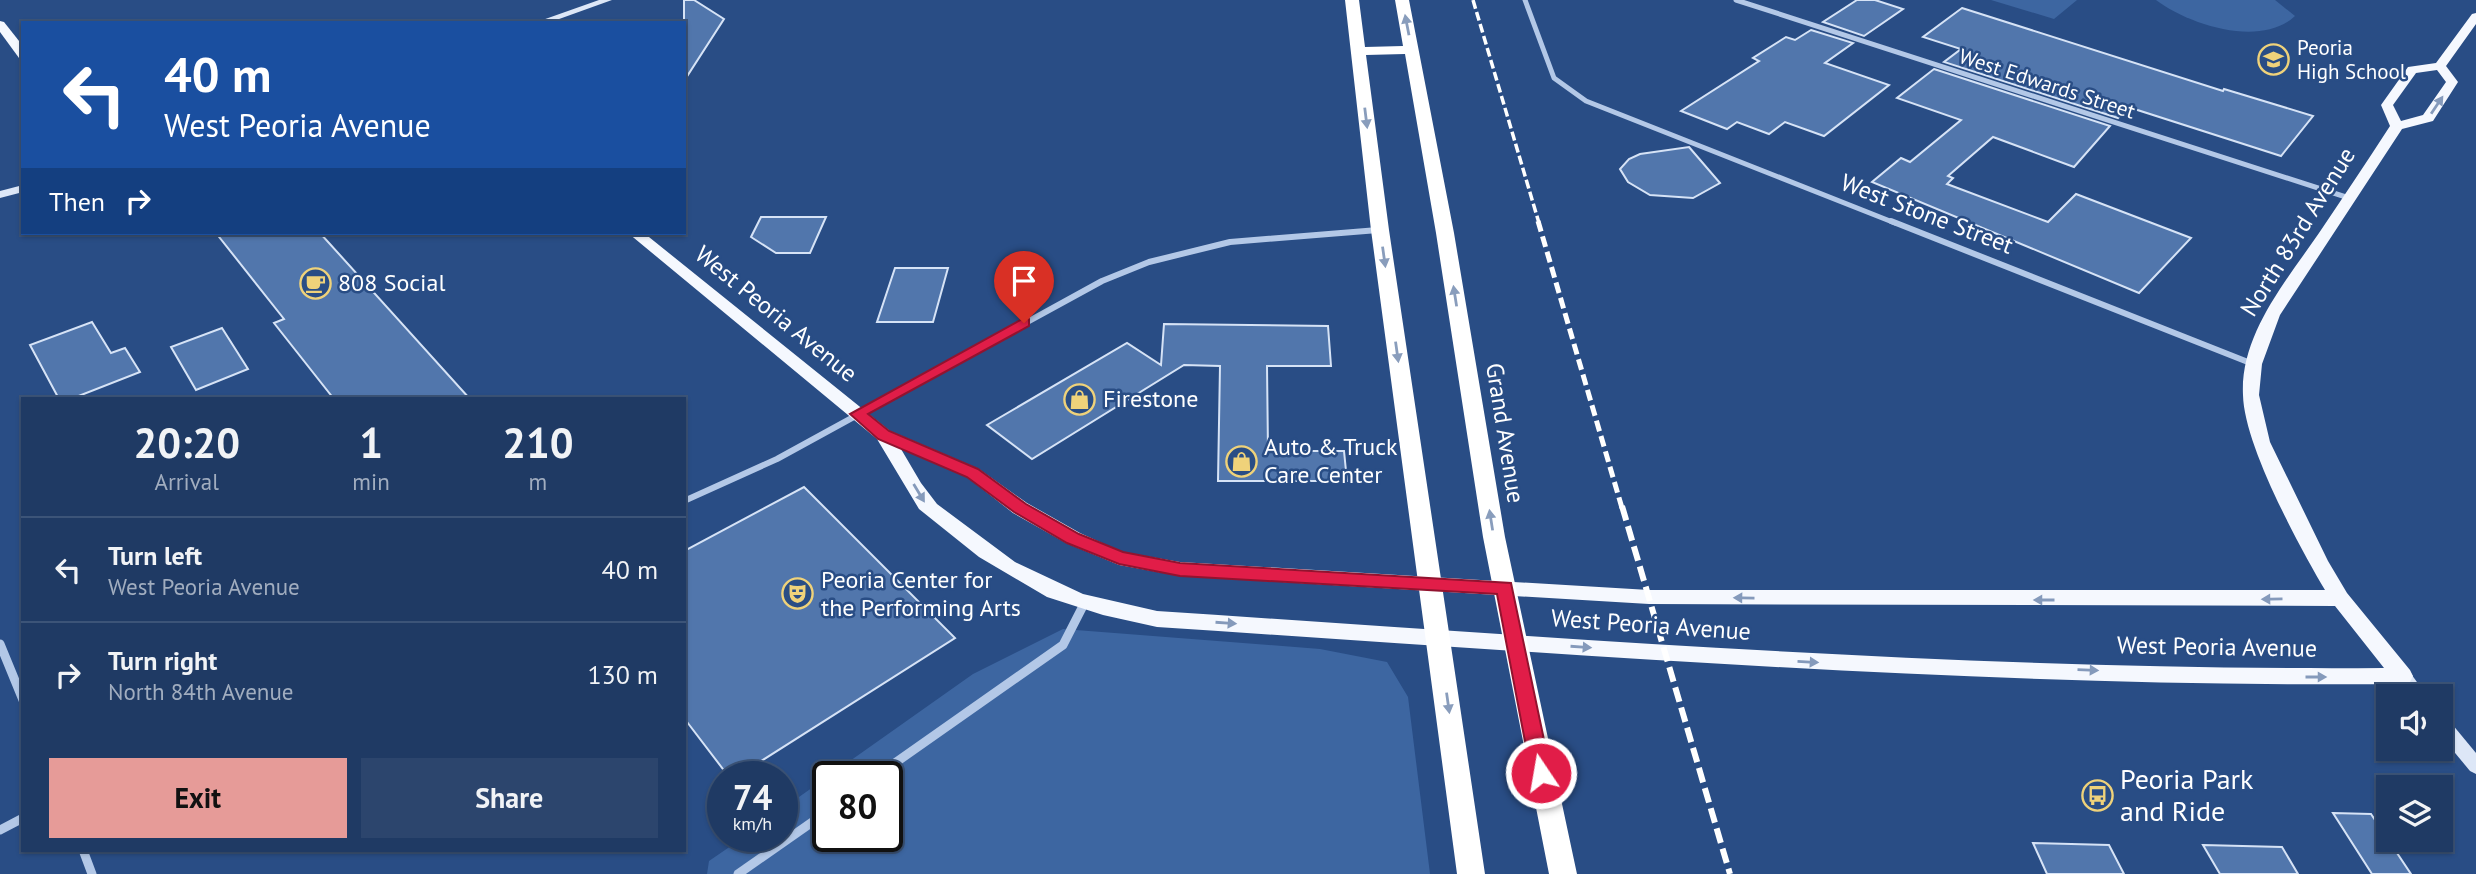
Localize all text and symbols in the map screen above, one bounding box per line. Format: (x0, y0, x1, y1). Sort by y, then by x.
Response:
one-way arrow (1401, 14, 1412, 36)
place label: Peoria High School (2297, 34, 2406, 85)
text: 40 m (164, 42, 271, 106)
street label: West Edwards Street (1956, 42, 2139, 125)
school or university icon: Peoria High School (2257, 43, 2291, 77)
icon: left (49, 49, 140, 140)
one-way arrow (2430, 95, 2443, 115)
text: West Peoria Avenue (164, 104, 431, 146)
one-way arrow (1360, 107, 1371, 129)
street label: North 83rd Avenue (2233, 142, 2362, 322)
street label: West Stone Street (1837, 166, 2018, 261)
icon: right (119, 182, 157, 220)
text: Then (49, 185, 105, 218)
street label: West Peoria Avenue (689, 239, 864, 389)
one-way arrow (1379, 247, 1390, 269)
pin (994, 251, 1054, 323)
icon: arrive (1005, 262, 1043, 300)
cafe icon: 808 Social (298, 266, 332, 300)
place label: 808 Social (338, 267, 445, 298)
one-way arrow (1449, 285, 1460, 307)
one-way arrow (1392, 341, 1403, 363)
street label: Grand Avenue (1479, 361, 1532, 505)
shop icon: Firestone (1063, 382, 1097, 416)
place label: Firestone (1103, 383, 1198, 414)
text: 20:20 (133, 415, 240, 470)
text: 1 (359, 415, 383, 470)
text: 210 (502, 415, 574, 470)
place label: Auto & Truck Care Center (1264, 431, 1398, 490)
shop icon: Auto & Truck Care Center (1224, 444, 1258, 478)
text: Arrival (154, 467, 219, 496)
text: min (352, 467, 390, 496)
text: m (529, 467, 547, 496)
one-way arrow (913, 484, 926, 503)
one-way arrow (1485, 509, 1496, 531)
text: Turn left (108, 539, 202, 572)
icon: left (49, 551, 87, 589)
text: 40 m (602, 553, 658, 586)
place label: Peoria Center for the Performing Arts (821, 564, 1021, 623)
text: West Peoria Avenue (108, 572, 300, 601)
theatre icon: Peoria Center for the Performing Arts (781, 577, 815, 611)
one-way arrow (1733, 592, 1755, 604)
one-way arrow (2260, 593, 2282, 605)
one-way arrow (2033, 594, 2055, 606)
street label: West Peoria Avenue (1550, 602, 1752, 647)
one-way arrow (1215, 618, 1237, 629)
street label: West Peoria Avenue (2117, 629, 2317, 664)
one-way arrow (1571, 642, 1593, 653)
text: Turn right (108, 644, 217, 677)
icon: right (49, 656, 87, 694)
one-way arrow (1798, 657, 1820, 668)
text: 130 m (587, 658, 658, 691)
one-way arrow (2078, 665, 2100, 676)
one-way arrow (2305, 671, 2327, 683)
text: North 84th Avenue (108, 677, 294, 706)
map controls (2376, 684, 2453, 852)
button: sound (2376, 684, 2453, 761)
one-way arrow (1442, 692, 1453, 714)
position arrow (1504, 736, 1578, 810)
button: Exit (49, 758, 347, 838)
button: Share (361, 758, 658, 838)
place label: Peoria Park and Ride (2120, 760, 2254, 829)
speed limit sign: 80 (812, 761, 903, 852)
text: 74 (733, 774, 772, 820)
button: layers (2376, 775, 2453, 852)
bus stop icon: Peoria Park and Ride (2080, 778, 2114, 812)
text: km/h (733, 812, 772, 835)

